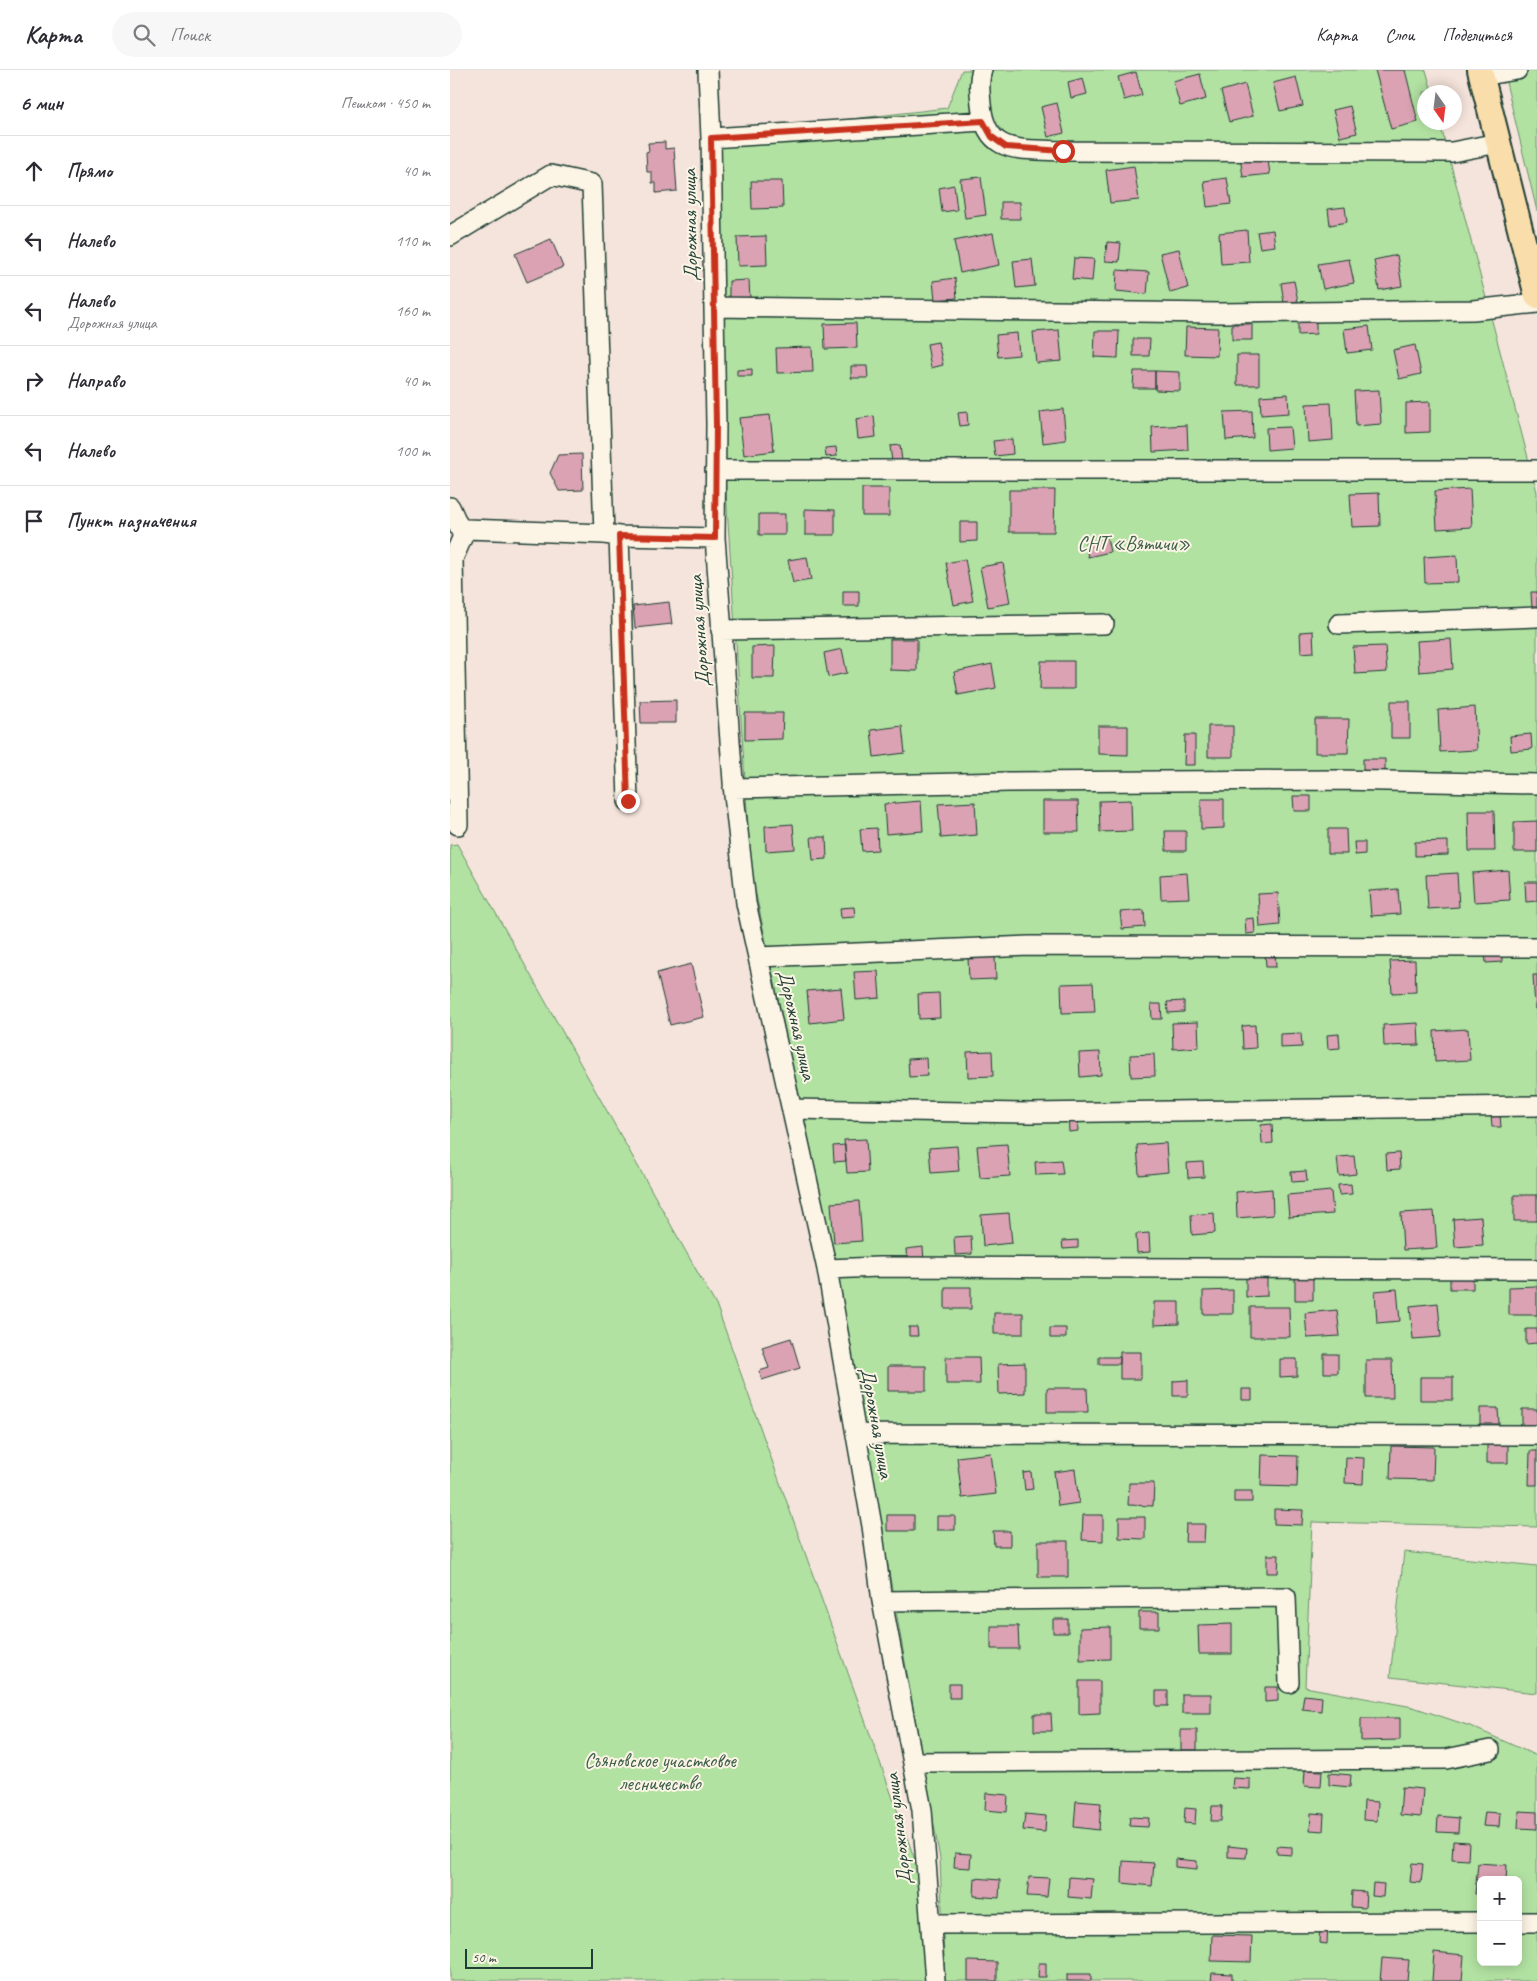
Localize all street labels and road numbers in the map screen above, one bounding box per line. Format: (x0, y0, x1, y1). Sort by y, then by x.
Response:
street label: Дорожная улица (676, 167, 703, 281)
street label: Дорожная улица (683, 573, 715, 688)
street label: Дорожная улица (772, 967, 822, 1084)
street label: Дорожная улица (855, 1366, 899, 1482)
street label: Дорожная улица (879, 1770, 917, 1886)

